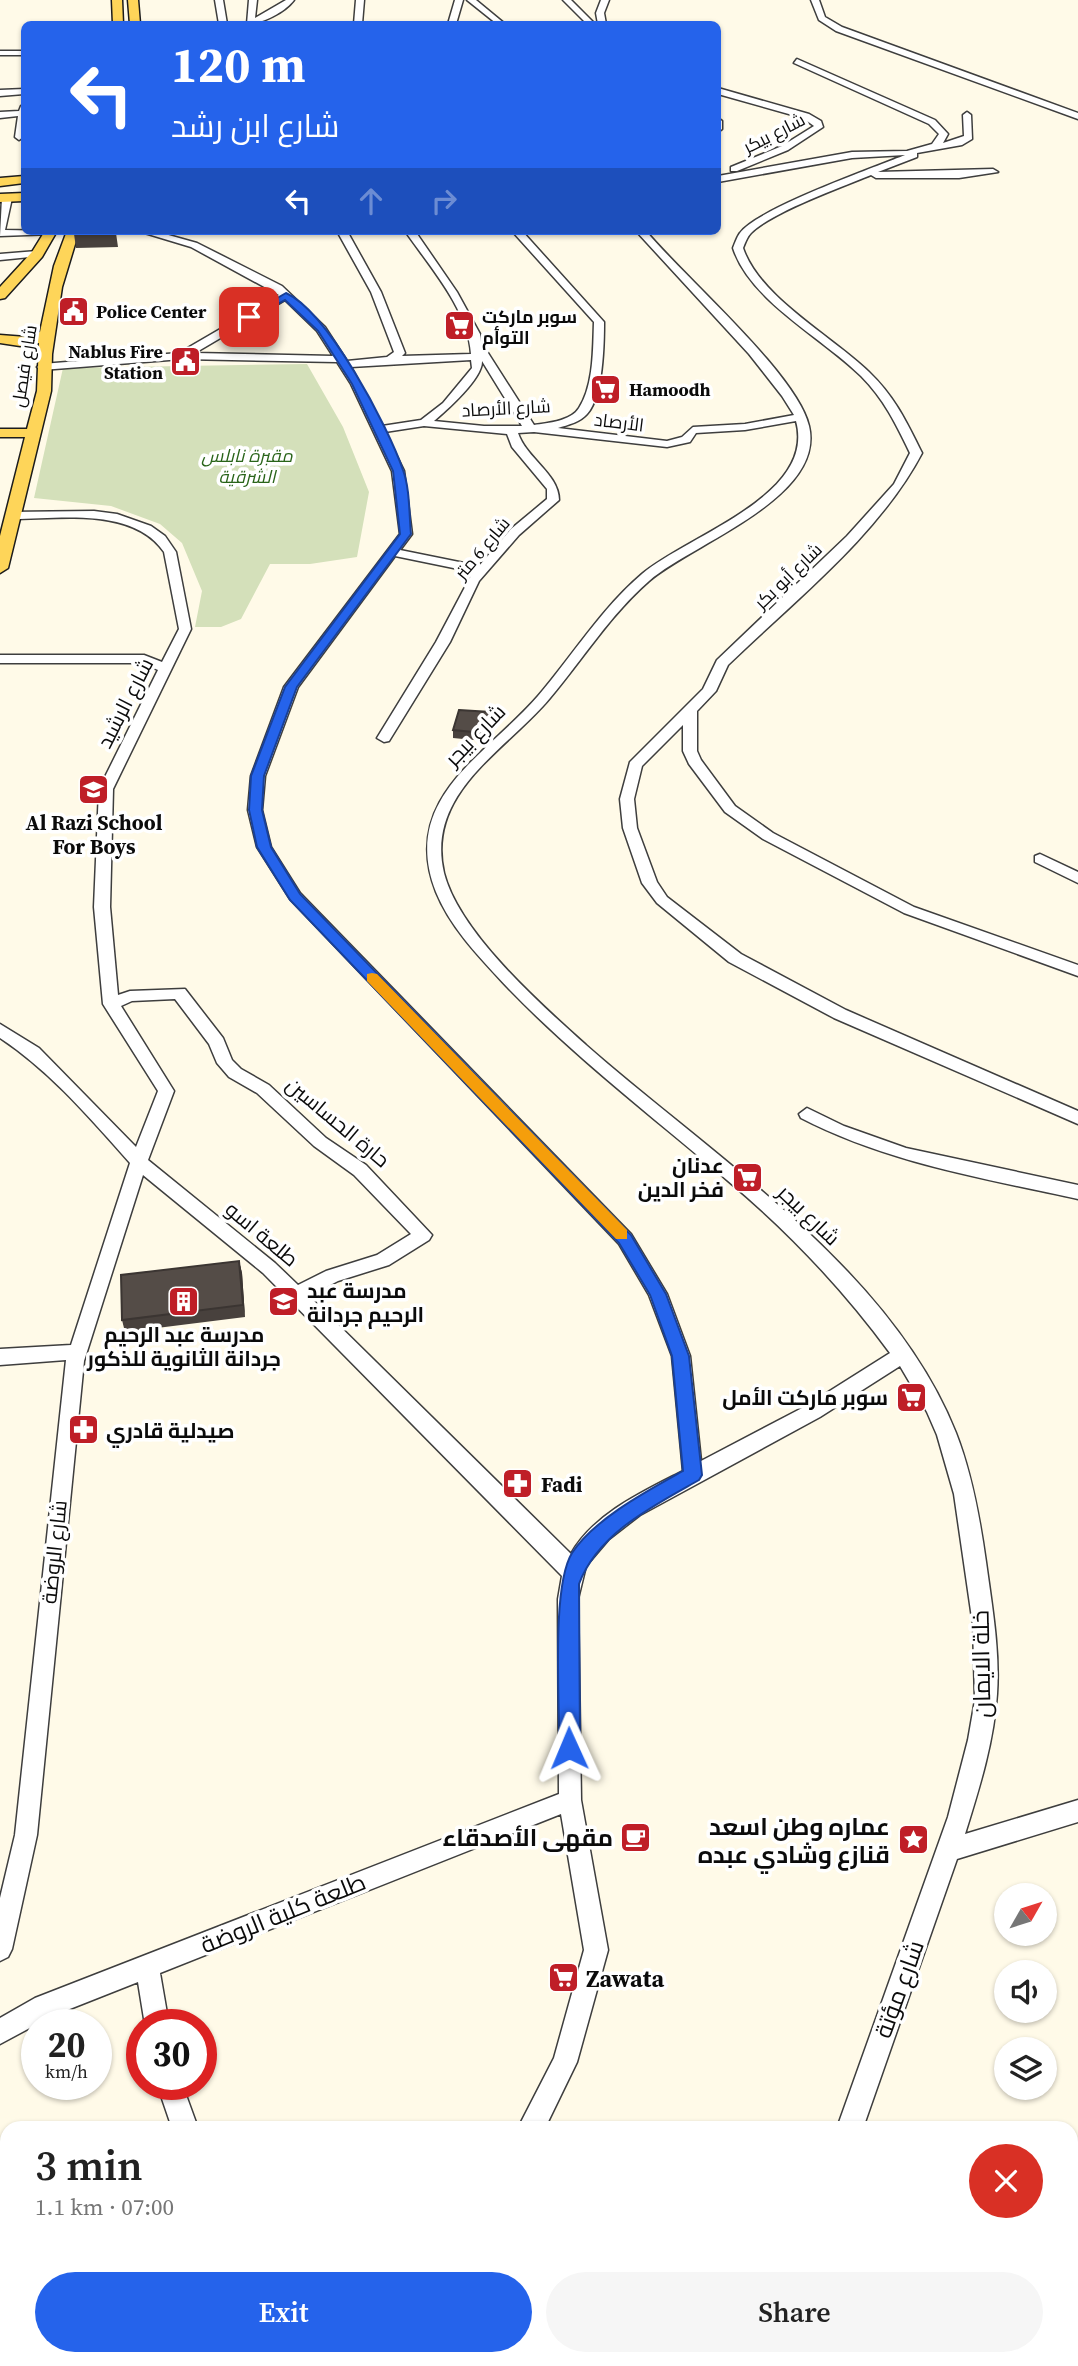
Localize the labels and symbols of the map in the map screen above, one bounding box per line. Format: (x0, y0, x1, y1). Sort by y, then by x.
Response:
street label: شارع بيكر (738, 107, 809, 160)
pin (219, 287, 279, 347)
public building icon: Police Center (56, 294, 90, 328)
place label: Police Center (96, 299, 207, 324)
place label: سوبر ماركت التوأم (482, 304, 577, 350)
supermarket icon: سوبر ماركت التوأم (442, 309, 476, 343)
street label: شارع فيصل (5, 323, 43, 409)
place label: Nablus Fire Station (68, 339, 163, 385)
public building icon: Nablus Fire Station (169, 344, 203, 378)
supermarket icon: Hamoodh (589, 372, 623, 406)
place label: Hamoodh (629, 377, 711, 402)
street label: شارع الأرصاد (461, 393, 551, 423)
street label: الأرصاد (593, 407, 645, 437)
park label: مقبرة نابلس الشرقية (201, 443, 293, 489)
street label: شارع 6 متر (448, 511, 516, 585)
street label: شارع أبو بكر (748, 537, 827, 615)
street label: شارع الرشيد (90, 653, 160, 753)
street label: شارع بيجر (437, 697, 512, 773)
school or university icon: Al Razi School For Boys (77, 773, 111, 807)
place label: Al Razi School For Boys (26, 808, 163, 861)
street label: حارة الحساسين (280, 1070, 396, 1174)
place label: عدنان فخر الدين (638, 1151, 724, 1204)
supermarket icon: عدنان فخر الدين (730, 1160, 764, 1194)
street label: شارع بيجر (771, 1177, 847, 1252)
street label: طلعة اسو (219, 1195, 305, 1273)
place label: مدرسة عبد الرحيم جردانة (307, 1276, 424, 1329)
building icon: مدرسة عبد الرحيم جردانة الثانوية للذكور (167, 1285, 201, 1319)
school or university icon: مدرسة عبد الرحيم جردانة (267, 1285, 301, 1319)
place label: مدرسة عبد الرحيم جردانة الثانوية للذكور (86, 1320, 281, 1373)
supermarket icon: سوبر ماركت الأمل (894, 1380, 928, 1414)
place label: سوبر ماركت الأمل (722, 1383, 888, 1412)
pharmacy icon: صيدلية قادري (66, 1413, 100, 1447)
place label: صيدلية قادري (106, 1416, 234, 1448)
pharmacy icon: Fadi (501, 1467, 535, 1501)
place label: Fadi (541, 1470, 583, 1499)
street label: شارع الروضة (34, 1499, 74, 1605)
street label: خلة الايمان (964, 1610, 998, 1718)
position arrow (532, 1711, 606, 1785)
place label: عماره وطن اسعد قنازع وشادي عبده (698, 1810, 890, 1874)
cafe icon: مقهى الأصدقاء (619, 1820, 653, 1854)
place label: مقهى الأصدقاء (442, 1821, 613, 1854)
place icon: عماره وطن اسعد قنازع وشادي عبده (896, 1823, 930, 1857)
street label: طلعة كلية الروضة (195, 1865, 371, 1961)
north arrow (994, 1883, 1057, 1946)
street label: شارع مؤتة (866, 1936, 932, 2042)
supermarket icon: Zawata (546, 1961, 580, 1995)
place label: Zawata (586, 1962, 664, 1995)
speed limit sign: 30 (126, 2009, 217, 2100)

